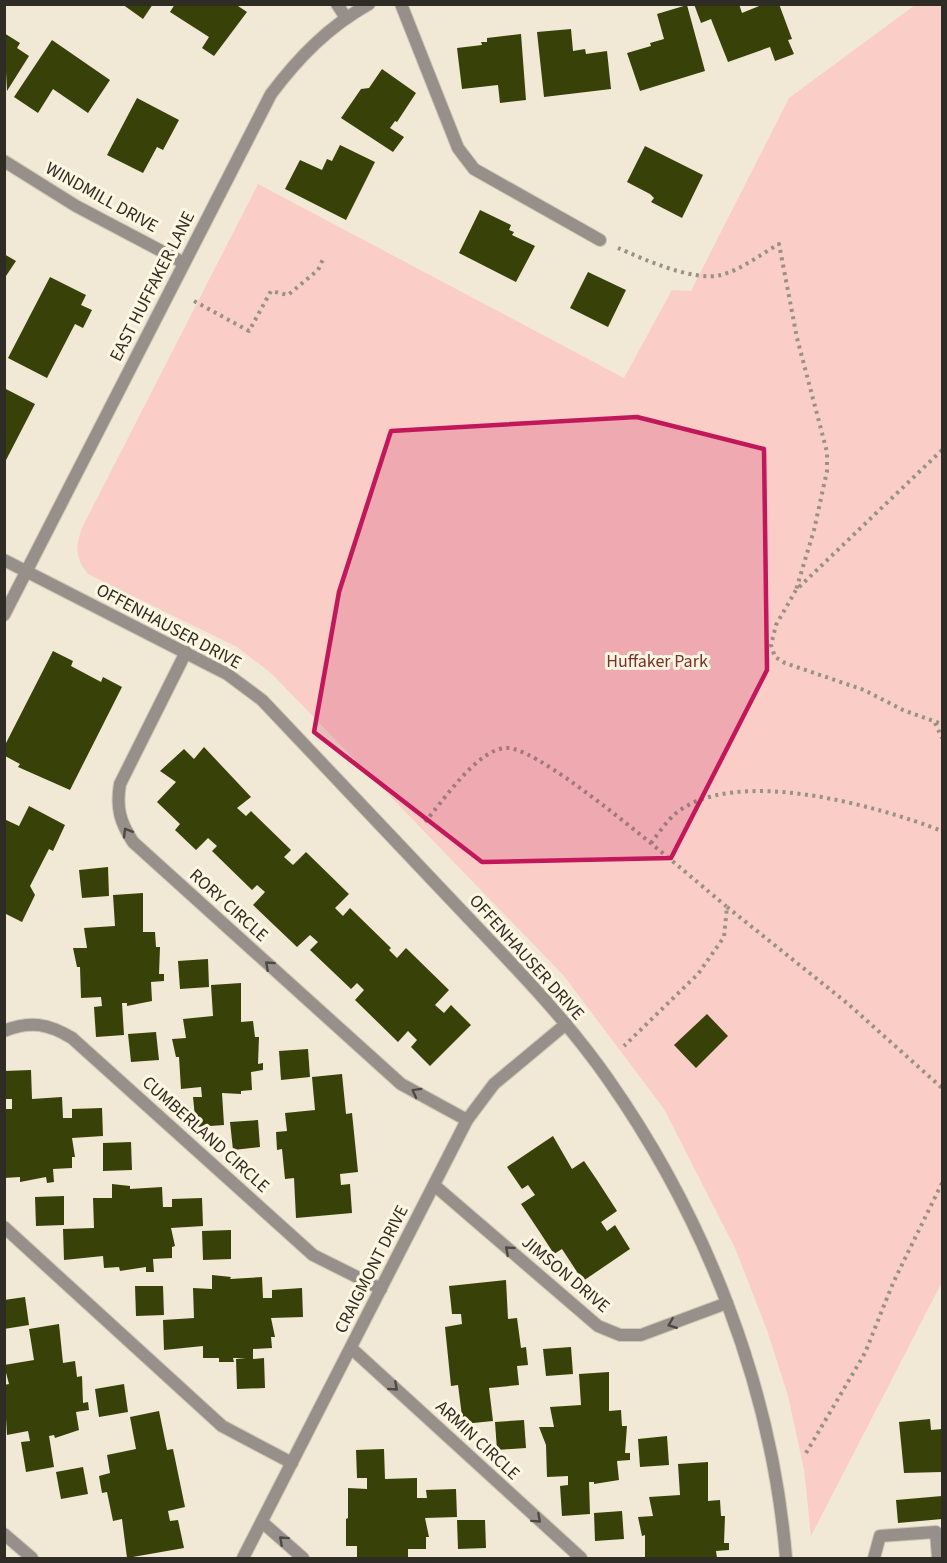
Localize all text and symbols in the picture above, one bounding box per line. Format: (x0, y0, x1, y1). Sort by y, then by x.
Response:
street label: WINDMILL DRIVE (41, 156, 163, 239)
street label: EAST HUFFAKER LANE (104, 207, 201, 366)
street label: OFFENHAUSER DRIVE (92, 578, 246, 675)
park label: Huffaker Park (606, 649, 708, 674)
one-way arrow (122, 828, 134, 838)
street label: RORY CIRCLE (184, 863, 274, 948)
street label: OFFENHAUSER DRIVE (463, 889, 590, 1026)
one-way arrow (265, 961, 276, 972)
street label: CUMBERLAND CIRCLE (136, 1070, 275, 1198)
one-way arrow (412, 1088, 422, 1099)
street label: CRAIGMONT DRIVE (328, 1201, 415, 1338)
street label: JIMSON DRIVE (516, 1230, 615, 1319)
one-way arrow (505, 1246, 516, 1257)
one-way arrow (668, 1317, 679, 1329)
one-way arrow (387, 1380, 398, 1391)
street label: ARMIN CIRCLE (430, 1395, 525, 1486)
one-way arrow (531, 1512, 541, 1523)
one-way arrow (279, 1536, 289, 1547)

